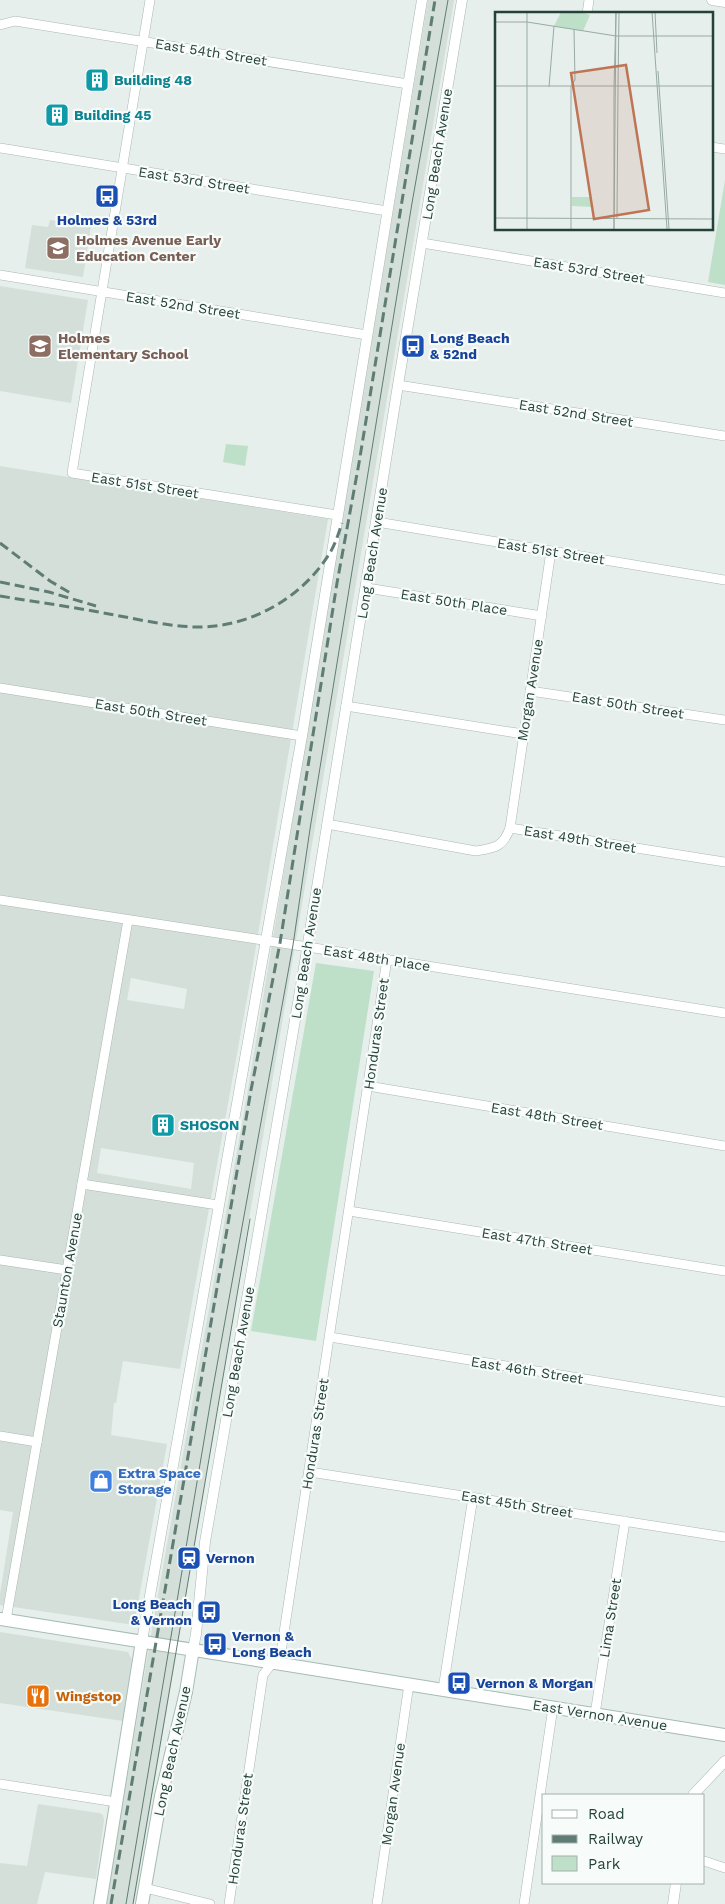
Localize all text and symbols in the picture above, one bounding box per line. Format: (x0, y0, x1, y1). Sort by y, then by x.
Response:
inset map (495, 12, 712, 230)
street label: East 54th Street (154, 35, 268, 69)
building icon: Building 48 (84, 67, 110, 93)
place label: Building 48 (114, 72, 192, 88)
street label: Long Beach Avenue (419, 87, 455, 221)
building icon: Building 45 (44, 102, 70, 128)
place label: Building 45 (74, 107, 151, 123)
street label: East 53rd Street (137, 163, 251, 197)
bus stop icon: Holmes & 53rd (94, 183, 120, 209)
place label: Holmes & 53rd (57, 212, 157, 228)
place label: Holmes Avenue Early Education Center (76, 232, 221, 264)
school or university icon: Holmes Avenue Early Education Center (45, 235, 71, 261)
street label: East 53rd Street (532, 253, 646, 287)
street label: East 52nd Street (125, 288, 241, 322)
place label: Holmes Elementary School (58, 330, 189, 362)
place label: Long Beach & 52nd (430, 330, 510, 362)
school or university icon: Holmes Elementary School (27, 333, 53, 359)
bus stop icon: Long Beach & 52nd (400, 333, 426, 359)
street label: East 52nd Street (518, 396, 634, 430)
street label: East 51st Street (90, 469, 200, 501)
street label: Long Beach Avenue (354, 486, 390, 620)
street label: East 51st Street (496, 535, 606, 567)
street label: East 50th Place (400, 586, 508, 618)
street label: Morgan Avenue (514, 638, 546, 742)
street label: East 50th Street (571, 688, 685, 722)
street label: East 50th Street (94, 695, 208, 729)
street label: East 49th Street (523, 822, 637, 856)
street label: Long Beach Avenue (288, 886, 324, 1020)
street label: East 48th Place (322, 942, 432, 974)
street label: Honduras Street (360, 977, 392, 1091)
street label: East 48th Street (490, 1099, 604, 1133)
building icon: SHOSON (150, 1112, 176, 1138)
place label: SHOSON (180, 1117, 239, 1133)
street label: Staunton Avenue (49, 1211, 85, 1329)
street label: East 47th Street (480, 1224, 594, 1258)
street label: Long Beach Avenue (219, 1285, 257, 1419)
street label: East 46th Street (470, 1353, 584, 1387)
street label: Honduras Street (298, 1377, 332, 1491)
place label: Extra Space Storage (118, 1465, 201, 1497)
shop icon: Extra Space Storage (88, 1468, 114, 1494)
street label: East 45th Street (460, 1487, 574, 1521)
station icon: Vernon (176, 1545, 202, 1571)
place label: Vernon (206, 1550, 255, 1566)
street label: Lima Street (596, 1577, 624, 1659)
place label: Long Beach & Vernon (112, 1596, 192, 1628)
bus stop icon: Long Beach & Vernon (196, 1599, 222, 1625)
place label: Vernon & Long Beach (232, 1628, 312, 1660)
bus stop icon: Vernon & Long Beach (202, 1631, 228, 1657)
bus stop icon: Vernon & Morgan (446, 1670, 472, 1696)
place label: Vernon & Morgan (476, 1675, 593, 1691)
restaurant icon: Wingstop (25, 1683, 51, 1709)
street label: Long Beach Avenue (150, 1684, 194, 1818)
place label: Wingstop (56, 1688, 122, 1704)
street label: East Vernon Avenue (532, 1696, 668, 1734)
street label: Morgan Avenue (378, 1742, 408, 1846)
street label: Honduras Street (224, 1772, 256, 1886)
legend (542, 1794, 705, 1884)
text: Road (588, 1805, 625, 1823)
text: Railway (588, 1830, 643, 1848)
text: Park (588, 1855, 621, 1873)

